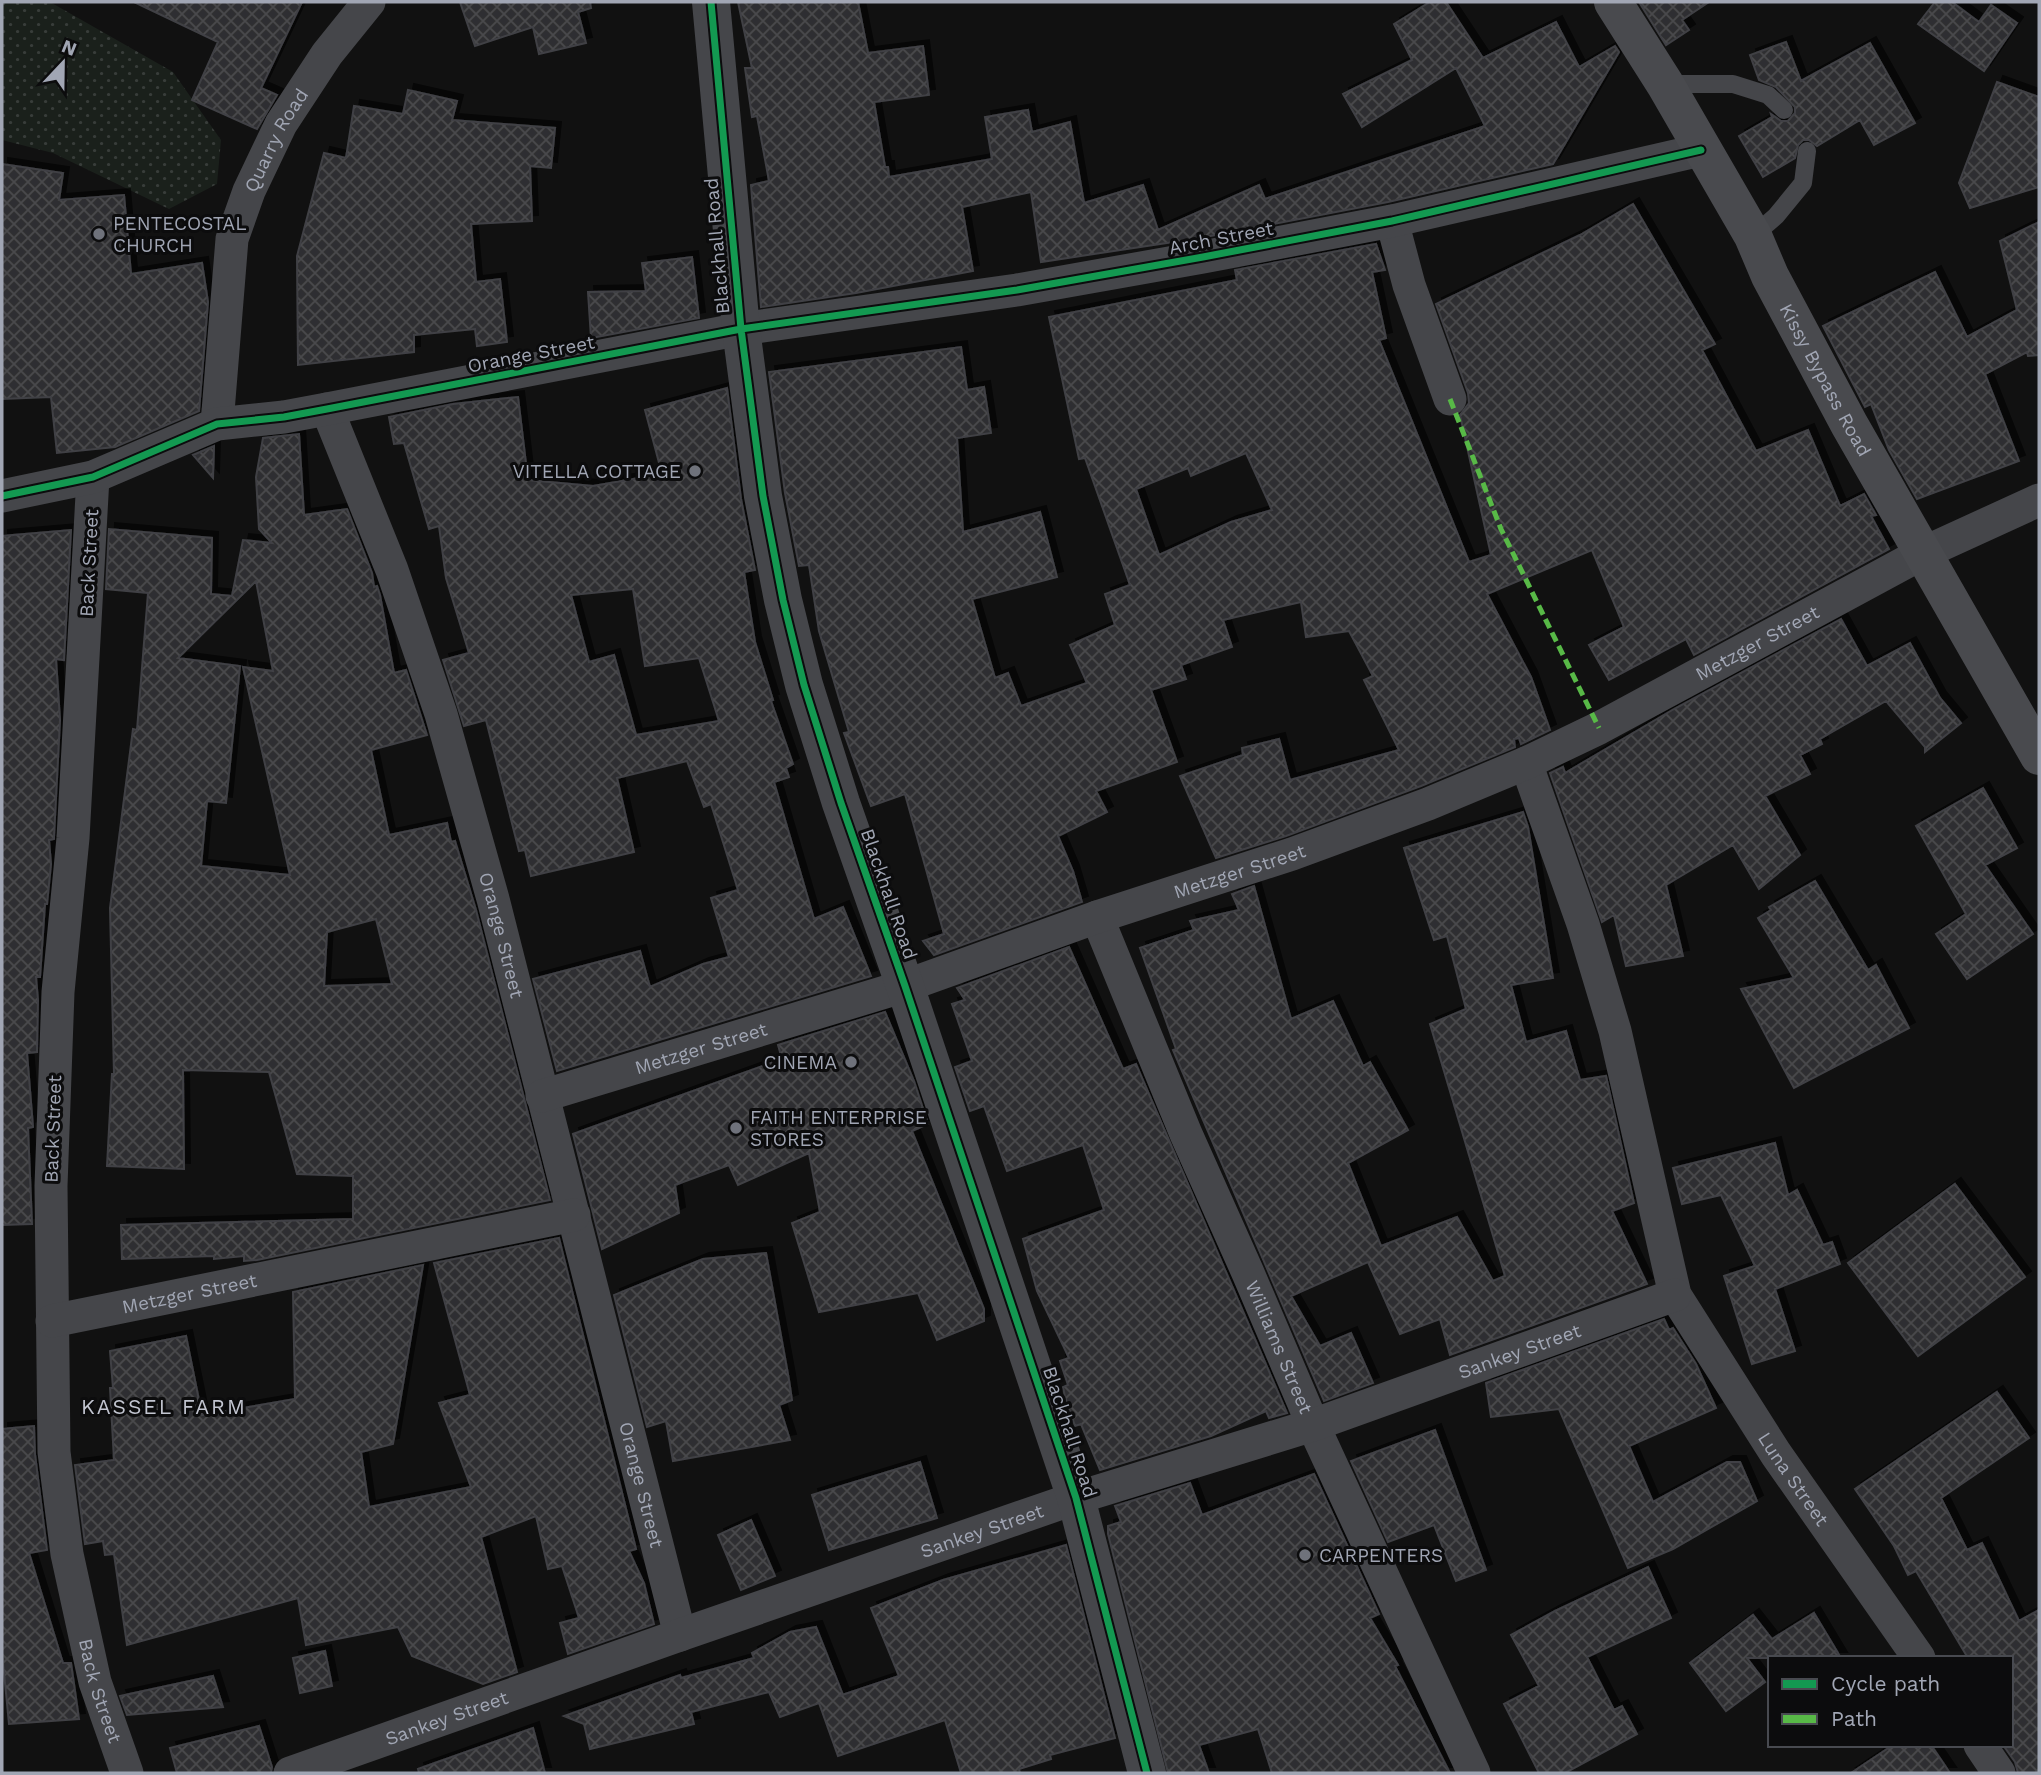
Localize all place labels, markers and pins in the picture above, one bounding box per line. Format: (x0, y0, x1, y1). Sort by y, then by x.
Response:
place label: PENTECOSTAL CHURCH (113, 212, 247, 257)
marker: PENTECOSTAL CHURCH (91, 226, 107, 242)
place label: VITELLA COTTAGE (512, 460, 681, 483)
marker: VITELLA COTTAGE (687, 463, 703, 479)
place label: CINEMA (764, 1051, 837, 1074)
marker: CINEMA (843, 1054, 859, 1070)
place label: FAITH ENTERPRISE STORES (750, 1106, 927, 1151)
marker: FAITH ENTERPRISE STORES (728, 1120, 744, 1136)
place label: CARPENTERS (1319, 1544, 1443, 1567)
marker: CARPENTERS (1297, 1547, 1313, 1563)

